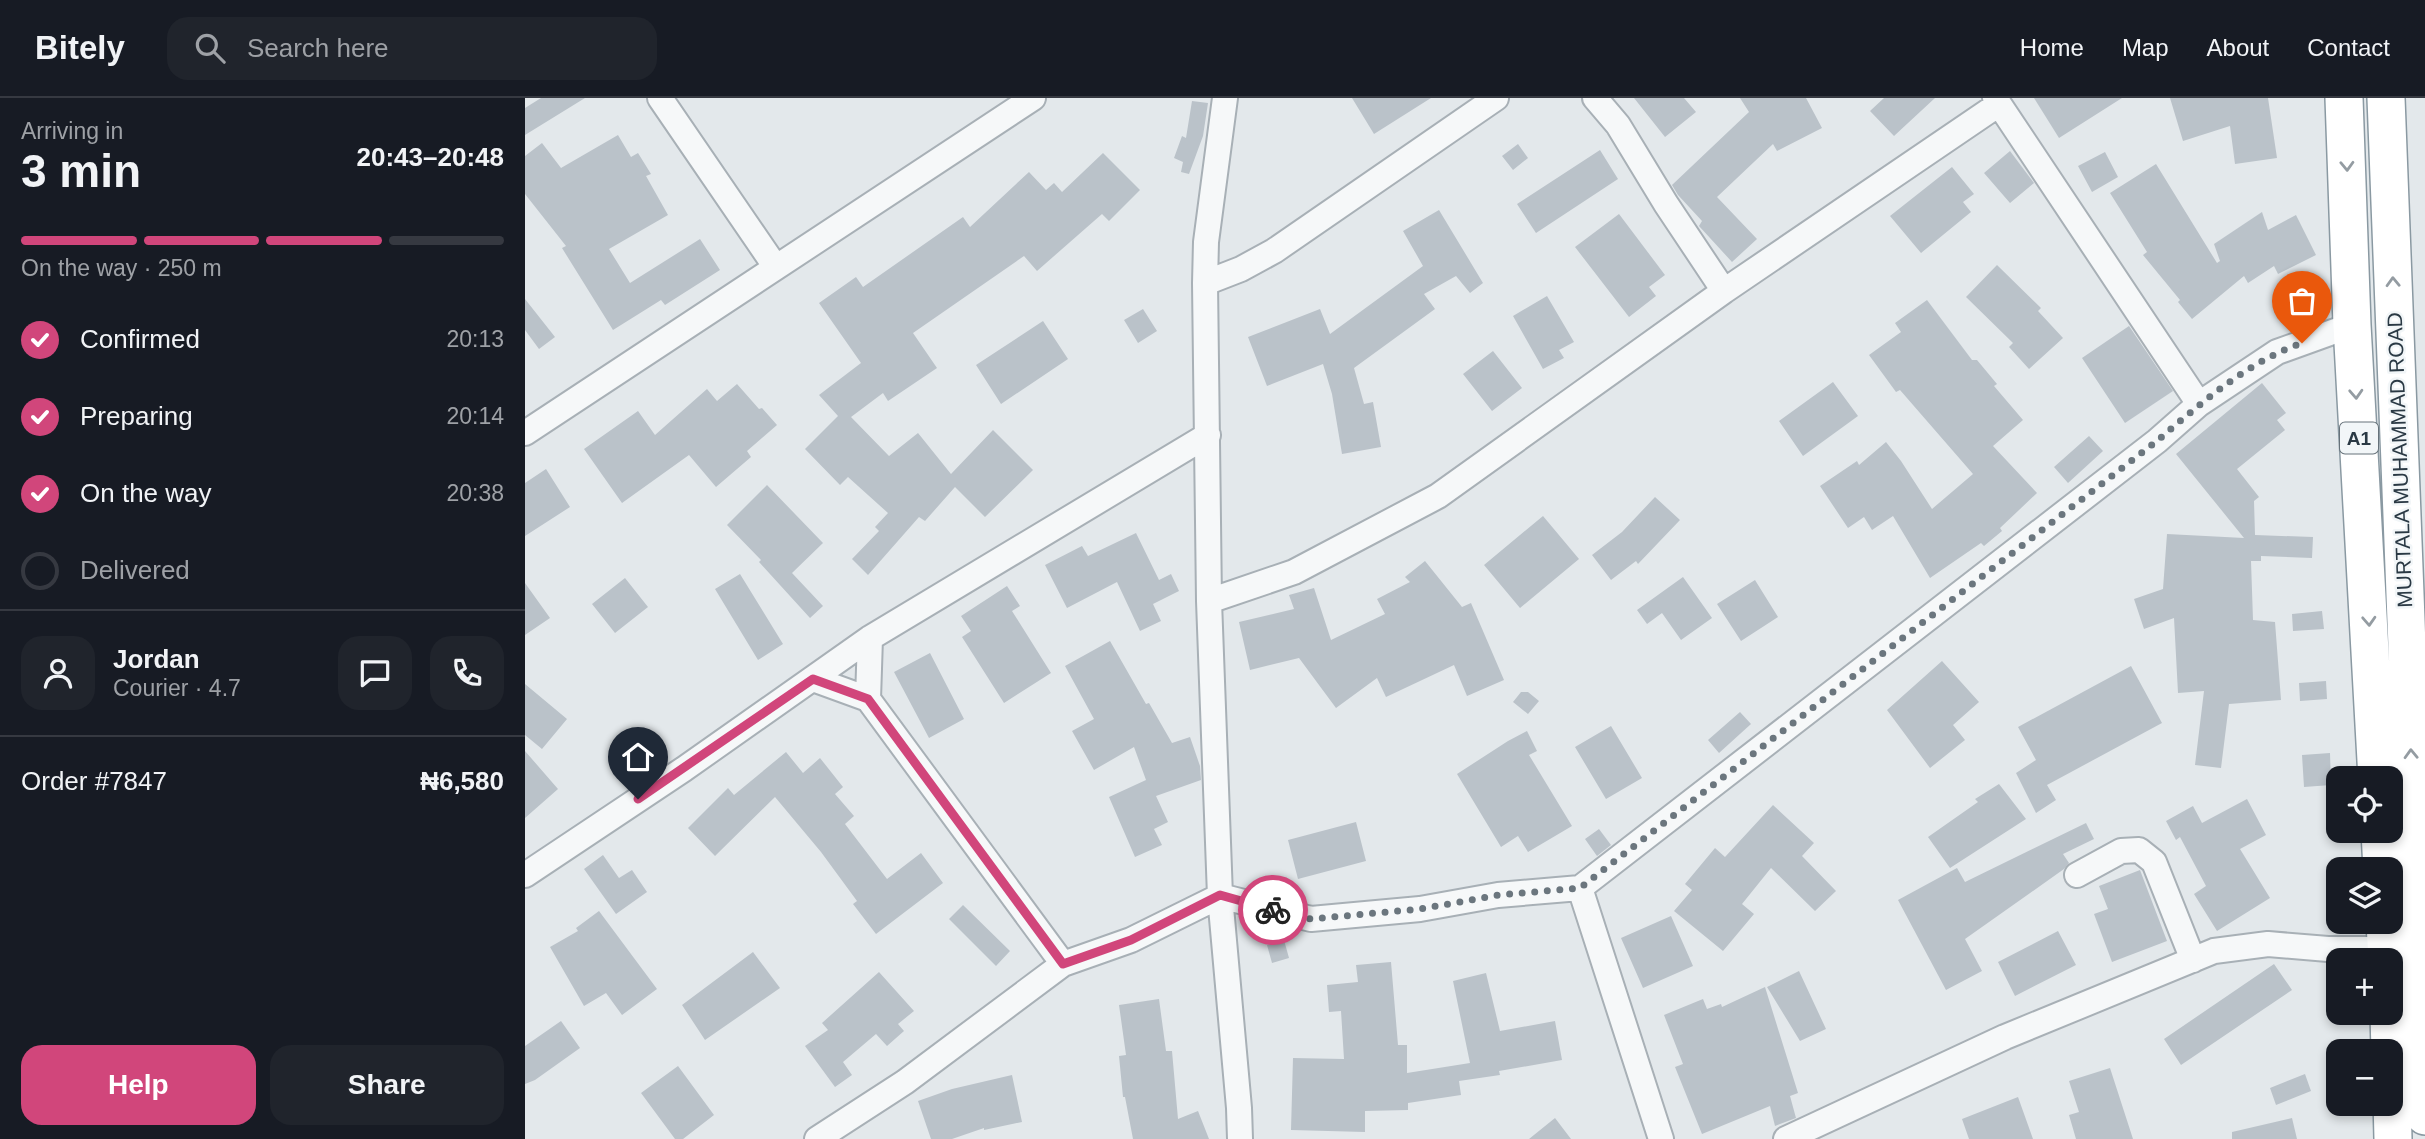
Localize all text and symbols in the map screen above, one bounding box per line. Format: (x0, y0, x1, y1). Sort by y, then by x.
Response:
search box (167, 17, 657, 80)
text: Bitely (35, 29, 125, 66)
icon: search (191, 29, 229, 67)
text: Search here (247, 33, 389, 63)
text: Home (2020, 34, 2084, 61)
text: Map (2122, 34, 2169, 61)
text: About (2207, 34, 2269, 61)
text: Contact (2307, 34, 2390, 61)
text: Arriving in (21, 118, 123, 144)
text: 20:43–20:48 (357, 142, 504, 172)
text: 3 min (21, 145, 141, 197)
one-way arrow (2339, 161, 2354, 172)
text: On the way · 250 m (21, 255, 222, 281)
pin (2272, 271, 2332, 343)
one-way arrow (2385, 276, 2400, 287)
icon: bag (2283, 282, 2321, 320)
street label: MURTALA MUHAMMAD ROAD (2383, 312, 2416, 608)
icon: check (21, 321, 59, 359)
text: Confirmed (80, 324, 200, 354)
text: 20:13 (446, 326, 504, 352)
one-way arrow (2348, 388, 2363, 399)
icon: check (21, 398, 59, 436)
text: Preparing (80, 401, 193, 431)
text: 20:14 (446, 403, 504, 429)
road number: A1 (2340, 422, 2378, 454)
icon: check (21, 475, 59, 513)
text: On the way (80, 478, 212, 508)
text: 20:38 (446, 480, 504, 506)
text: Delivered (80, 555, 190, 585)
one-way arrow (2361, 615, 2376, 626)
button: person (21, 636, 95, 710)
button: chat (338, 636, 412, 710)
button: phone (430, 636, 504, 710)
text: Jordan (113, 644, 200, 674)
text: Courier · 4.7 (113, 675, 241, 701)
pin (608, 727, 668, 799)
icon: home (619, 738, 657, 776)
one-way arrow (2404, 748, 2419, 759)
text: Order #7847 (21, 766, 167, 796)
text: ₦6,580 (420, 766, 504, 796)
map controls (2326, 766, 2403, 1116)
button: locate (2326, 766, 2403, 843)
button: layers (2326, 857, 2403, 934)
courier (1238, 875, 1308, 945)
icon: bike (1254, 891, 1292, 929)
button: + (2326, 948, 2403, 1025)
button: − (2326, 1039, 2403, 1116)
button: Help (21, 1045, 256, 1125)
button: Share (270, 1045, 504, 1125)

